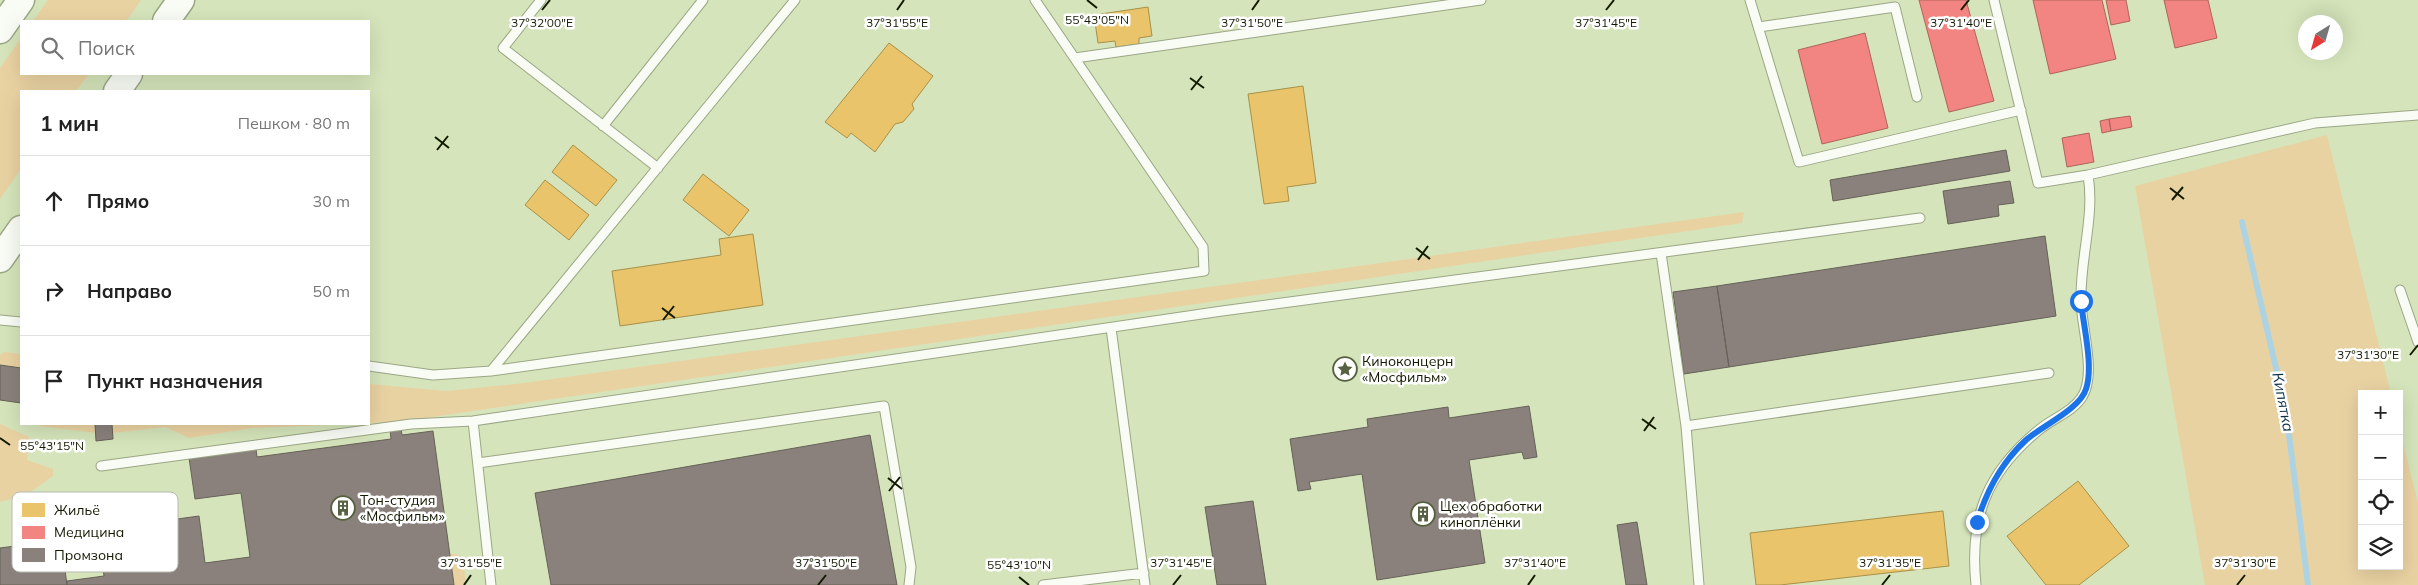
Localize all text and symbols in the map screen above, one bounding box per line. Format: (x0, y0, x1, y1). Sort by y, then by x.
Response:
text: 55°43'05"N (1065, 12, 1129, 27)
text: 37°32'00"E (511, 15, 573, 30)
text: 37°31'55"E (866, 15, 928, 30)
text: 37°31'50"E (1221, 15, 1283, 30)
text: 37°31'45"E (1575, 15, 1637, 30)
text: 37°31'40"E (1930, 15, 1992, 30)
north arrow (2298, 15, 2343, 60)
search box (20, 20, 370, 75)
icon: search (38, 34, 66, 62)
text: Поиск (78, 36, 135, 60)
text: 1 мин (40, 110, 99, 136)
text: Пешком · 80 m (238, 113, 350, 133)
icon: ahead (40, 187, 68, 215)
text: Прямо (87, 189, 149, 213)
text: 30 m (313, 191, 350, 211)
icon: right (40, 277, 68, 305)
text: Направо (87, 279, 172, 303)
text: 50 m (313, 281, 350, 301)
route start (2070, 290, 2093, 313)
text: 37°31'30"E (2337, 347, 2399, 362)
place label: Киноконцерн «Мосфильм» (1362, 352, 1453, 386)
place icon: Киноконцерн «Мосфильм» (1332, 356, 1358, 382)
icon: arrive (40, 367, 68, 395)
text: Пункт назначения (87, 369, 263, 393)
water label: Кипятка (2268, 371, 2299, 433)
map controls (2358, 390, 2403, 570)
button: + (2358, 390, 2403, 435)
button: − (2358, 435, 2403, 480)
text: 55°43'15"N (20, 438, 84, 453)
button: locate (2358, 480, 2403, 525)
place label: Тон-студия «Мосфильм» (360, 491, 445, 525)
legend (12, 492, 178, 572)
building icon: Тон-студия «Мосфильм» (330, 495, 356, 521)
place label: Цех обработки киноплёнки (1440, 497, 1542, 531)
text: Жильё (54, 501, 100, 519)
building icon: Цех обработки киноплёнки (1410, 501, 1436, 527)
route end (1966, 511, 1989, 534)
text: Медицина (54, 523, 124, 541)
button: layers (2358, 525, 2403, 570)
text: Промзона (54, 546, 123, 564)
text: 37°31'55"E (440, 555, 502, 570)
text: 37°31'50"E (795, 555, 857, 570)
text: 37°31'45"E (1150, 555, 1212, 570)
text: 37°31'40"E (1504, 555, 1566, 570)
text: 37°31'35"E (1859, 555, 1921, 570)
text: 37°31'30"E (2214, 555, 2276, 570)
text: 55°43'10"N (987, 557, 1051, 572)

